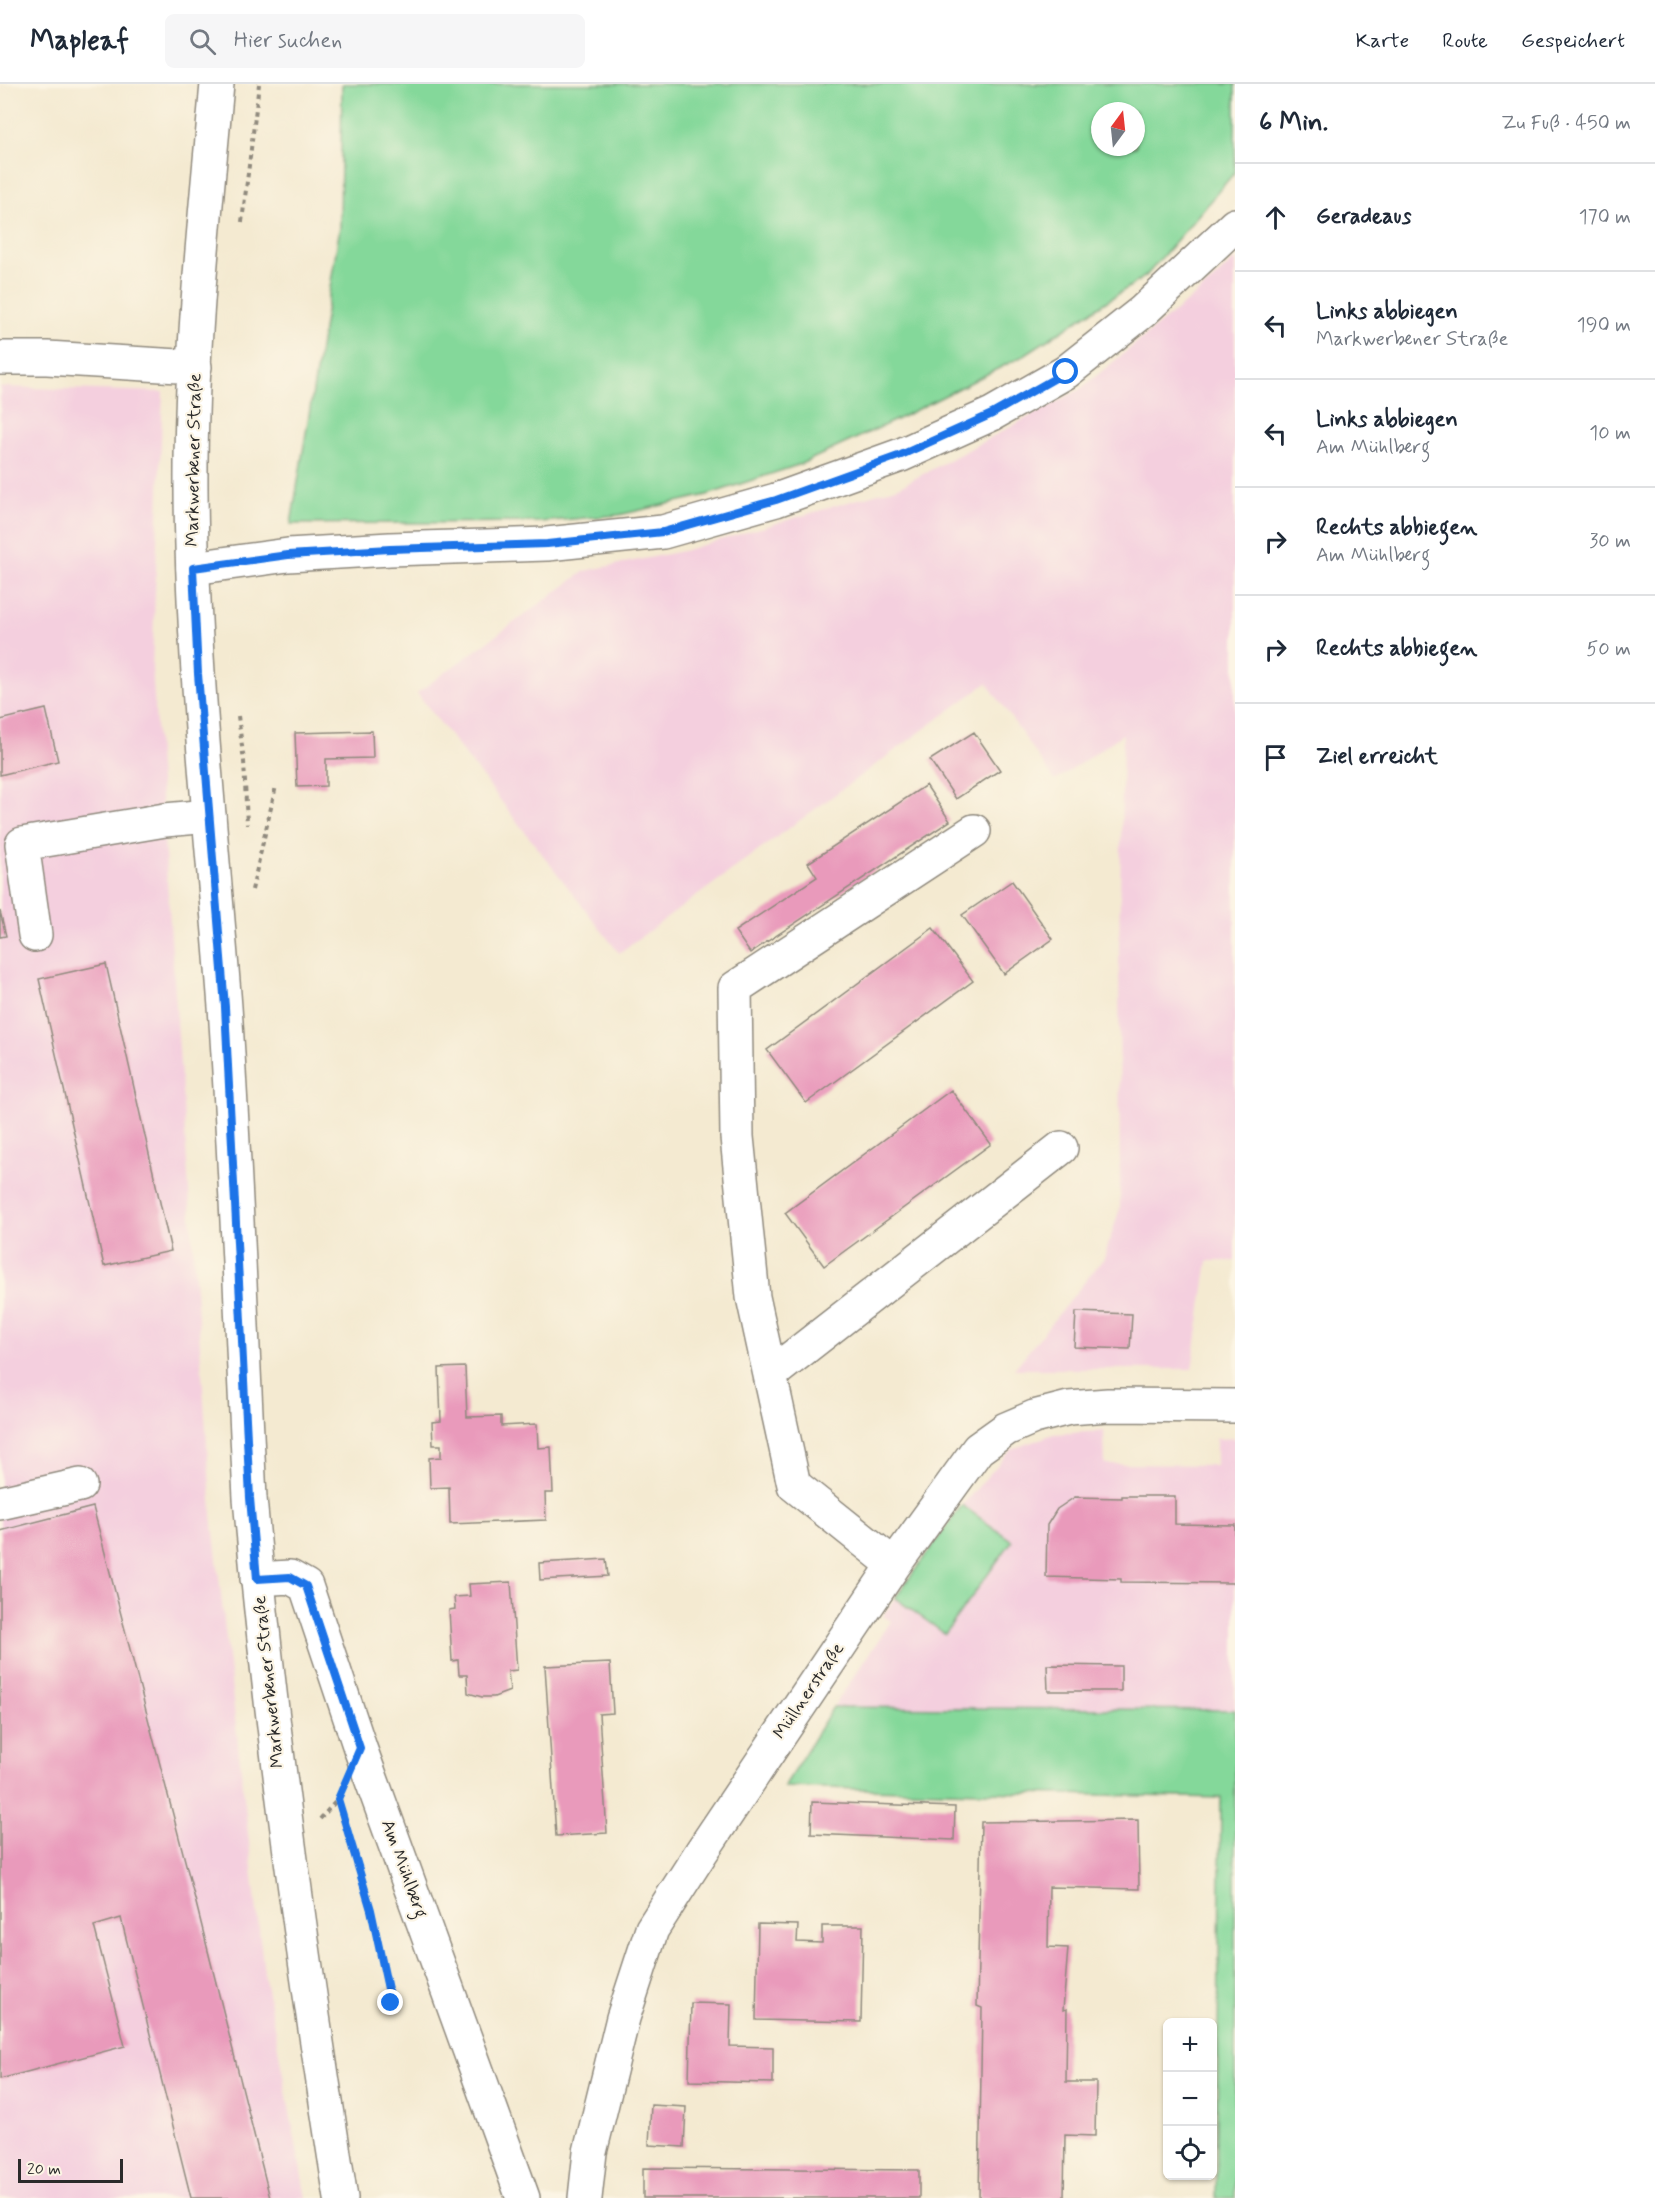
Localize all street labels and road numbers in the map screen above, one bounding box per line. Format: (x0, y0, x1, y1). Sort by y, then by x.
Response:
street label: Markwerbener Straße (180, 373, 208, 547)
street label: Markwerbener Straße (248, 1595, 290, 1769)
street label: Müllnerstraße (768, 1638, 850, 1744)
street label: Am Mühlberg (373, 1817, 433, 1922)

